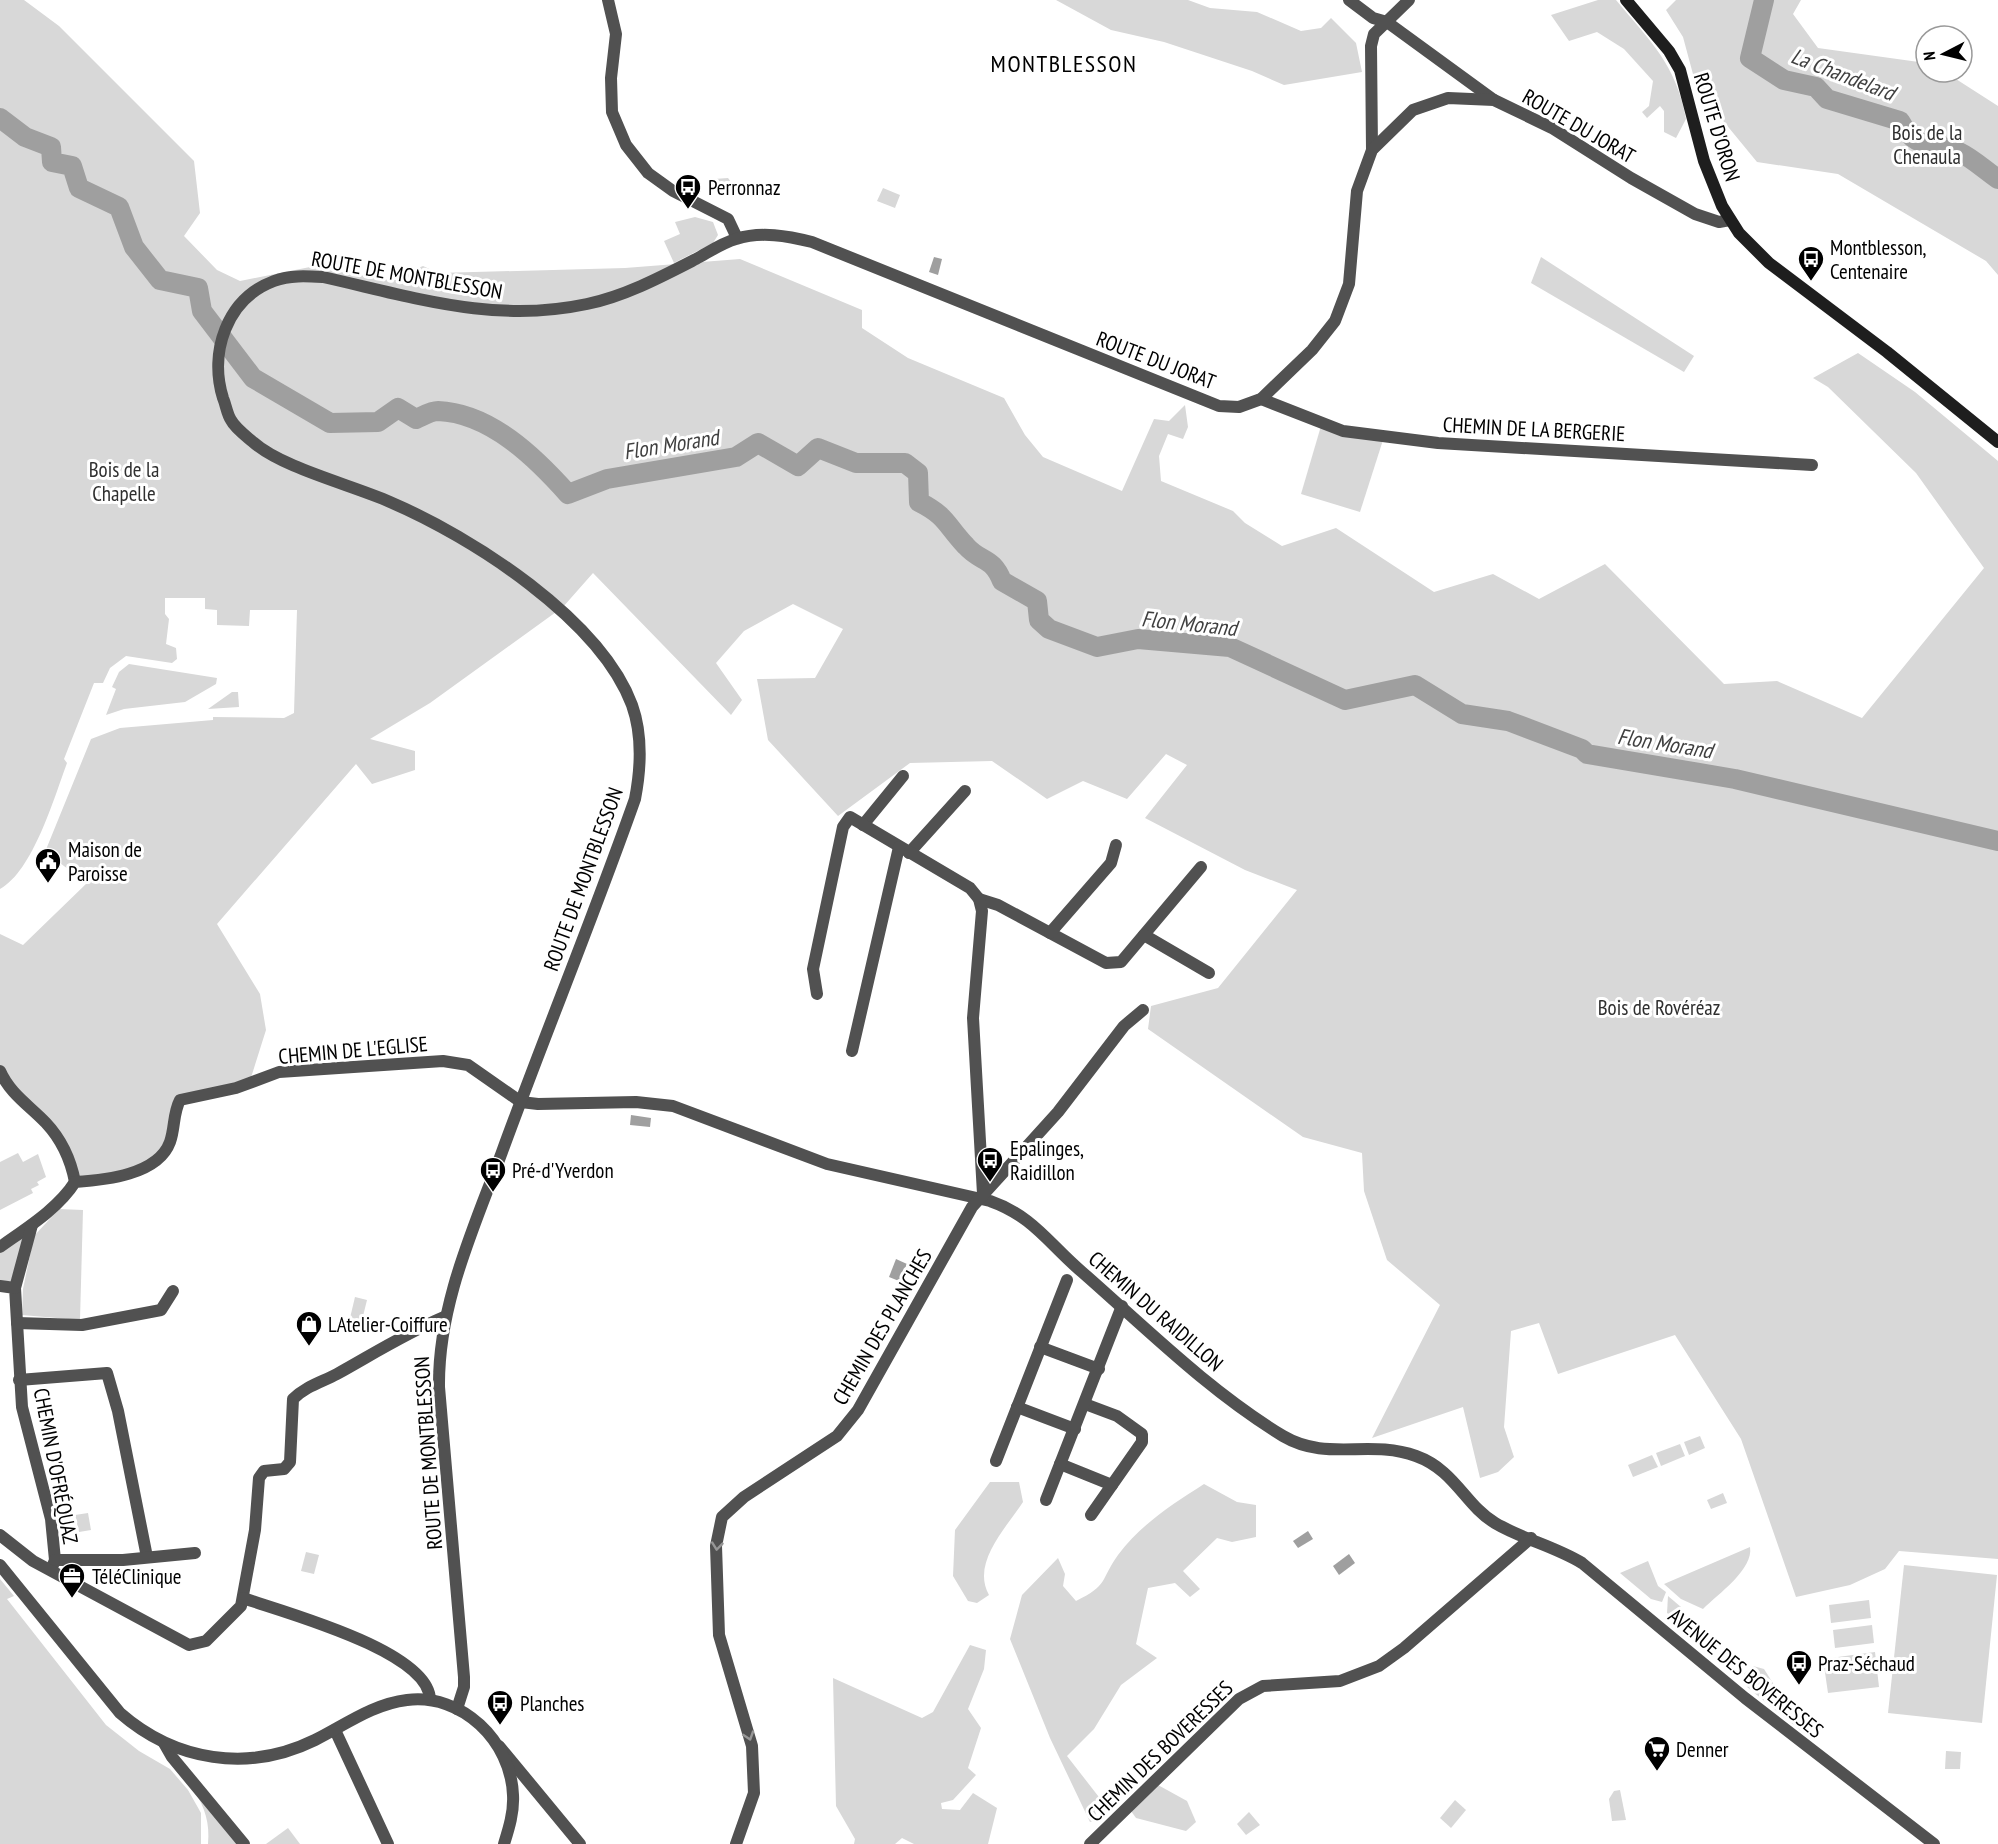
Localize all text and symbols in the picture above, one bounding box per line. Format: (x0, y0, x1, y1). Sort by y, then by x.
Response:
north arrow (1914, 24, 1974, 84)
water label: La Chandelard (1787, 41, 1902, 108)
district label: MONTBLESSON (991, 48, 1137, 79)
text: N (1919, 50, 1940, 61)
street label: ROUTE D'ORON (1688, 69, 1746, 185)
street label: ROUTE DU JORAT (1518, 83, 1641, 169)
park label: Bois de la Chenaula (1892, 119, 1962, 170)
bus stop icon: Perronnaz (673, 172, 703, 210)
place label: Perronnaz (708, 174, 781, 201)
place label: Montblesson, Centenaire (1830, 234, 1927, 285)
bus stop icon: Montblesson, Centenaire (1796, 244, 1826, 282)
street label: ROUTE DE MONTBLESSON (309, 245, 505, 305)
street label: ROUTE DU JORAT (1093, 325, 1220, 395)
street label: CHEMIN DE LA BERGERIE (1442, 411, 1626, 447)
water label: Flon Morand (622, 422, 724, 465)
park label: Bois de la Chapelle (89, 456, 159, 507)
water label: Flon Morand (1140, 604, 1241, 642)
water label: Flon Morand (1616, 722, 1718, 765)
street label: ROUTE DE MONTBLESSON (537, 784, 629, 974)
place label: Maison de Paroisse (68, 836, 142, 887)
public building icon: Maison de Paroisse (33, 846, 63, 884)
park label: Bois de Rovéréaz (1598, 994, 1720, 1021)
street label: CHEMIN DE L'EGLISE (277, 1030, 429, 1070)
place label: Epalinges, Raidillon (1010, 1135, 1084, 1186)
bus stop icon: Epalinges, Raidillon (975, 1145, 1005, 1183)
bus stop icon: Pré-d'Yverdon (478, 1155, 508, 1193)
place label: Pré-d'Yverdon (512, 1157, 614, 1184)
street label: CHEMIN DES PLANCHES (826, 1244, 938, 1410)
street label: CHEMIN DU RAIDILLON (1083, 1245, 1229, 1377)
shop icon: LAtelier-Coiffure (294, 1309, 324, 1347)
place label: LAtelier-Coiffure (328, 1311, 448, 1338)
street label: ROUTE DE MONTBLESSON (408, 1356, 448, 1550)
street label: CHEMIN D'OFRÉQUAZ (28, 1386, 84, 1546)
one-way arrow (712, 1541, 724, 1550)
office icon: TéléClinique (57, 1561, 87, 1599)
place label: TéléClinique (92, 1563, 182, 1590)
street label: AVENUE DES BOVERESSES (1663, 1602, 1829, 1744)
bus stop icon: Praz-Séchaud (1784, 1648, 1814, 1686)
place label: Praz-Séchaud (1818, 1650, 1915, 1677)
street label: CHEMIN DES BOVERESSES (1082, 1675, 1238, 1827)
bus stop icon: Planches (485, 1688, 515, 1726)
place label: Planches (520, 1690, 584, 1717)
one-way arrow (742, 1730, 754, 1741)
supermarket icon: Denner (1642, 1734, 1672, 1772)
place label: Denner (1676, 1736, 1729, 1763)

